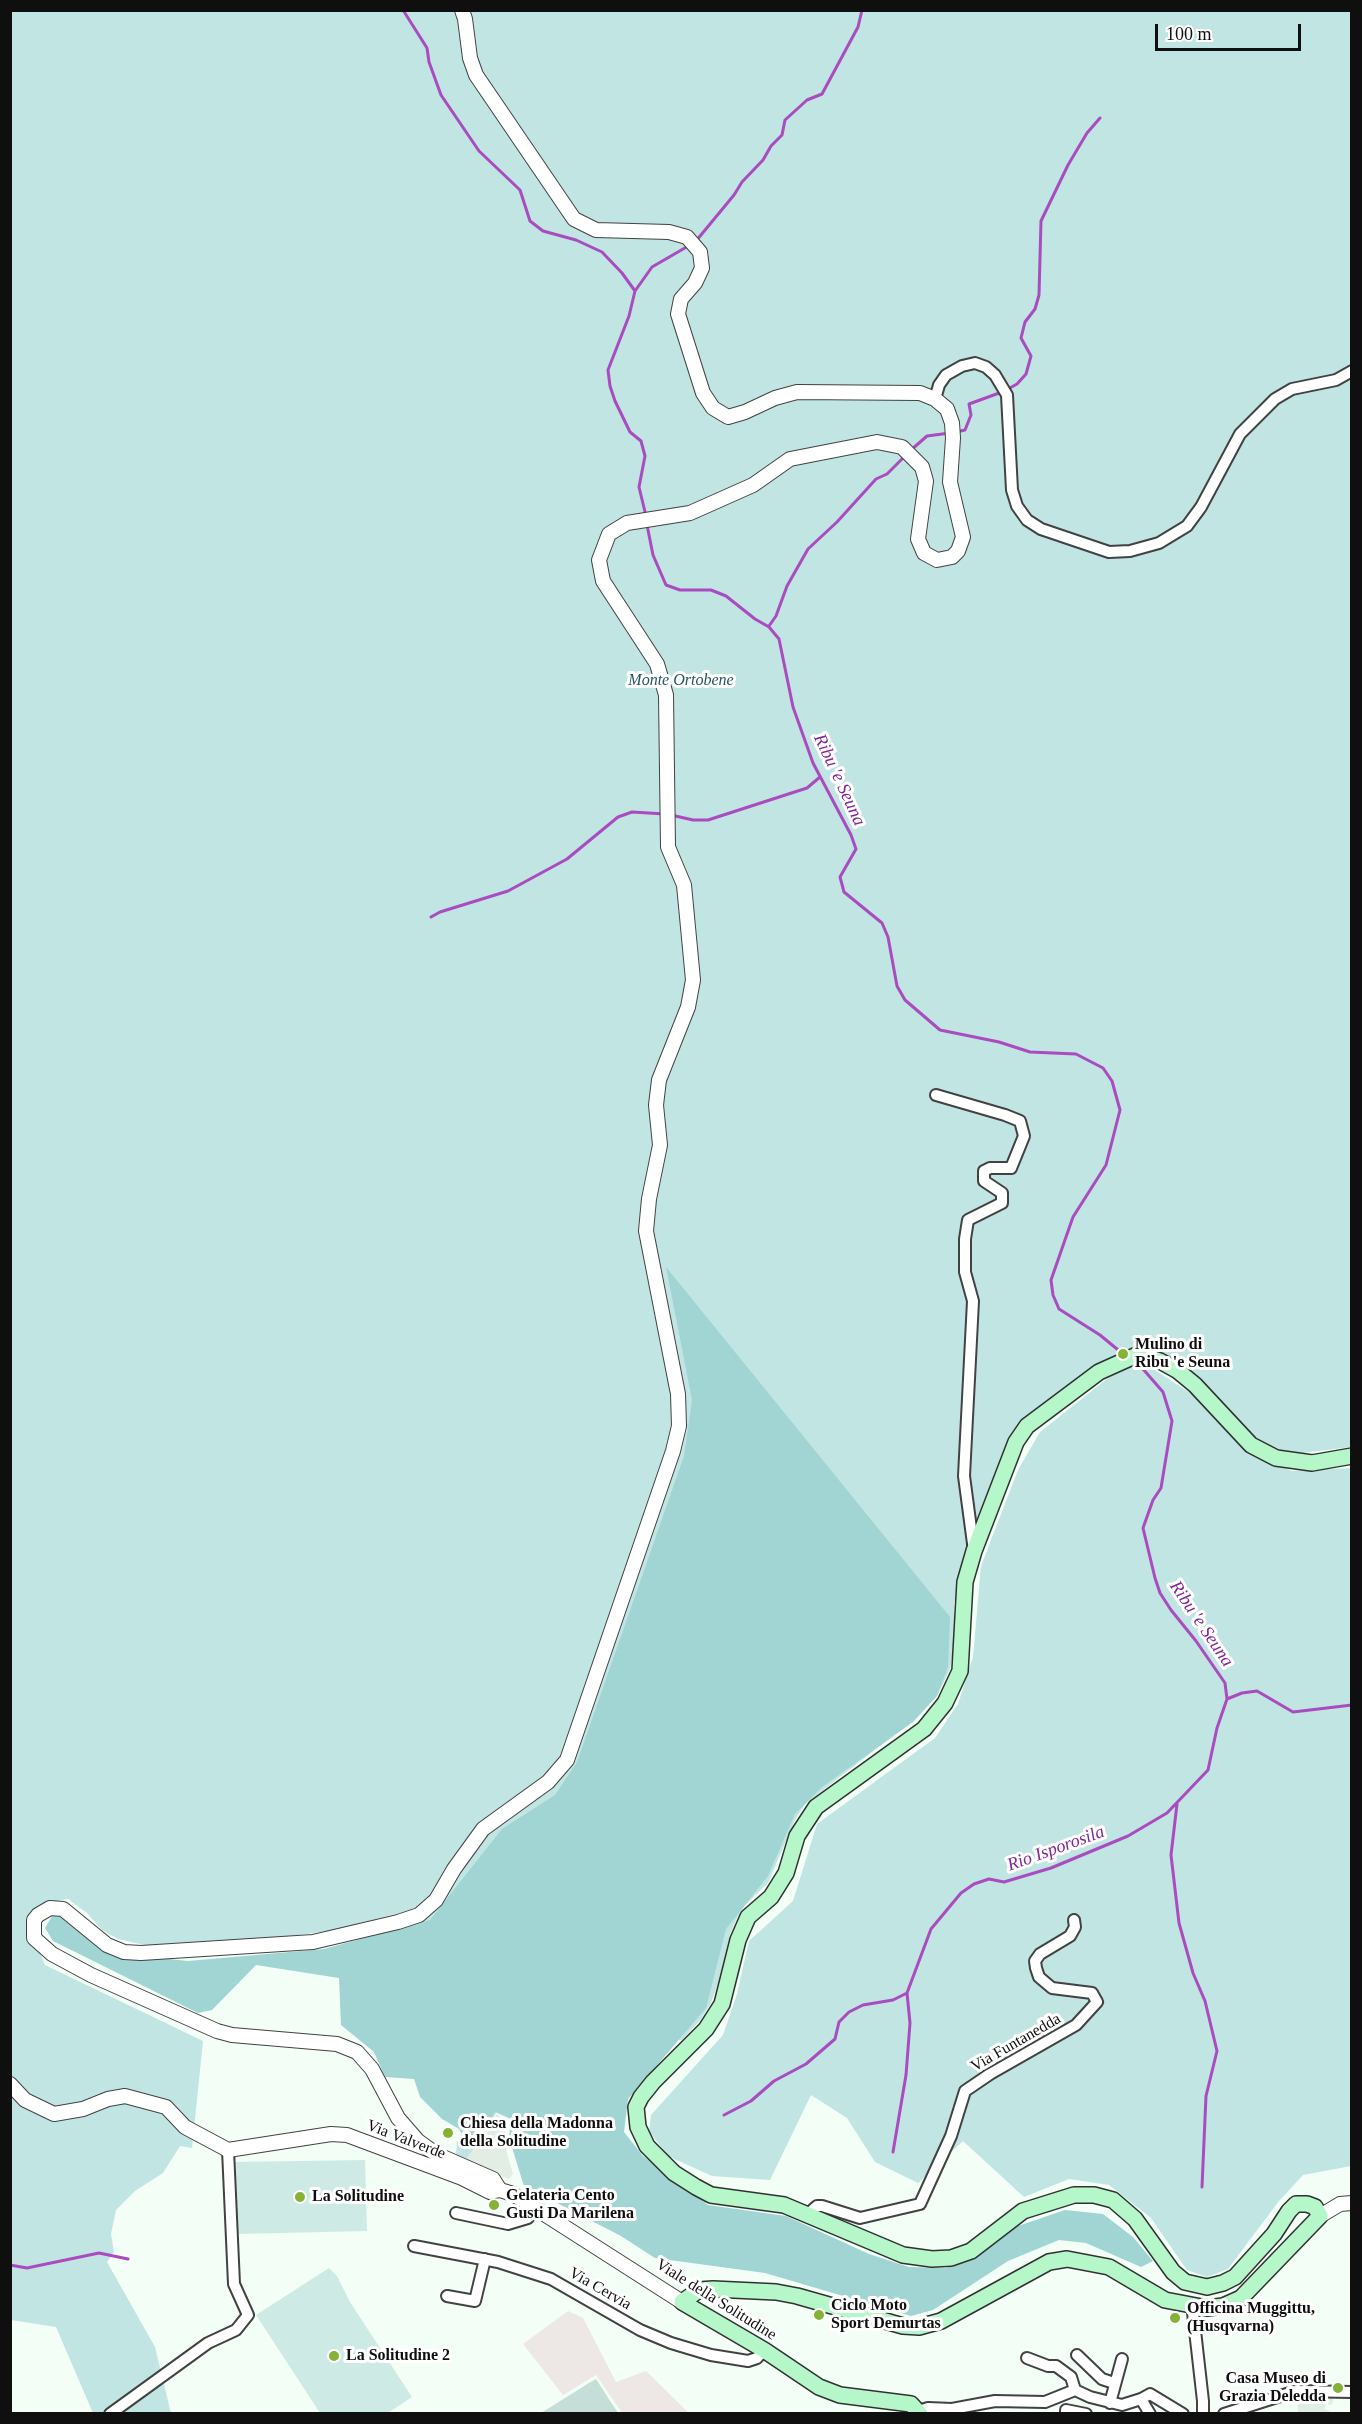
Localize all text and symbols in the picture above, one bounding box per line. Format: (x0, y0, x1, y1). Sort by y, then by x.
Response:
scale bar (1158, 12, 1304, 50)
text: 100 m (1166, 24, 1212, 44)
park label: Monte Ortobene (628, 671, 734, 691)
water label: Ribu 'e Seuna (808, 731, 870, 829)
place label: Mulino di Ribu 'e Seuna (1135, 1335, 1230, 1373)
marker: Mulino di Ribu 'e Seuna (1116, 1347, 1130, 1361)
water label: Ribu 'e Seuna (1164, 1577, 1238, 1671)
water label: Rio Isporosila (1004, 1821, 1108, 1877)
street label: Via Funtanedda (968, 2009, 1064, 2077)
place label: Chiesa della Madonna della Solitudine (460, 2114, 613, 2152)
street label: Via Valverde (364, 2116, 448, 2164)
marker: Chiesa della Madonna della Solitudine (441, 2126, 455, 2140)
place label: Gelateria Cento Gusti Da Marilena (506, 2186, 634, 2224)
place label: La Solitudine (312, 2187, 404, 2207)
marker: La Solitudine (293, 2190, 307, 2204)
marker: Gelateria Cento Gusti Da Marilena (487, 2198, 501, 2212)
street label: Viale della Solitudine (652, 2255, 780, 2345)
street label: Via Cervia (565, 2263, 635, 2315)
place label: Ciclo Moto Sport Demurtas (831, 2296, 941, 2334)
place label: Officina Muggittu, (Husqvarna) (1187, 2299, 1315, 2337)
marker: Ciclo Moto Sport Demurtas (812, 2308, 826, 2322)
marker: Officina Muggittu, (Husqvarna) (1168, 2311, 1182, 2325)
place label: La Solitudine 2 (346, 2346, 450, 2366)
marker: La Solitudine 2 (327, 2349, 341, 2363)
place label: Casa Museo di Grazia Deledda (1219, 2369, 1326, 2407)
marker: Casa Museo di Grazia Deledda (1331, 2381, 1345, 2395)

